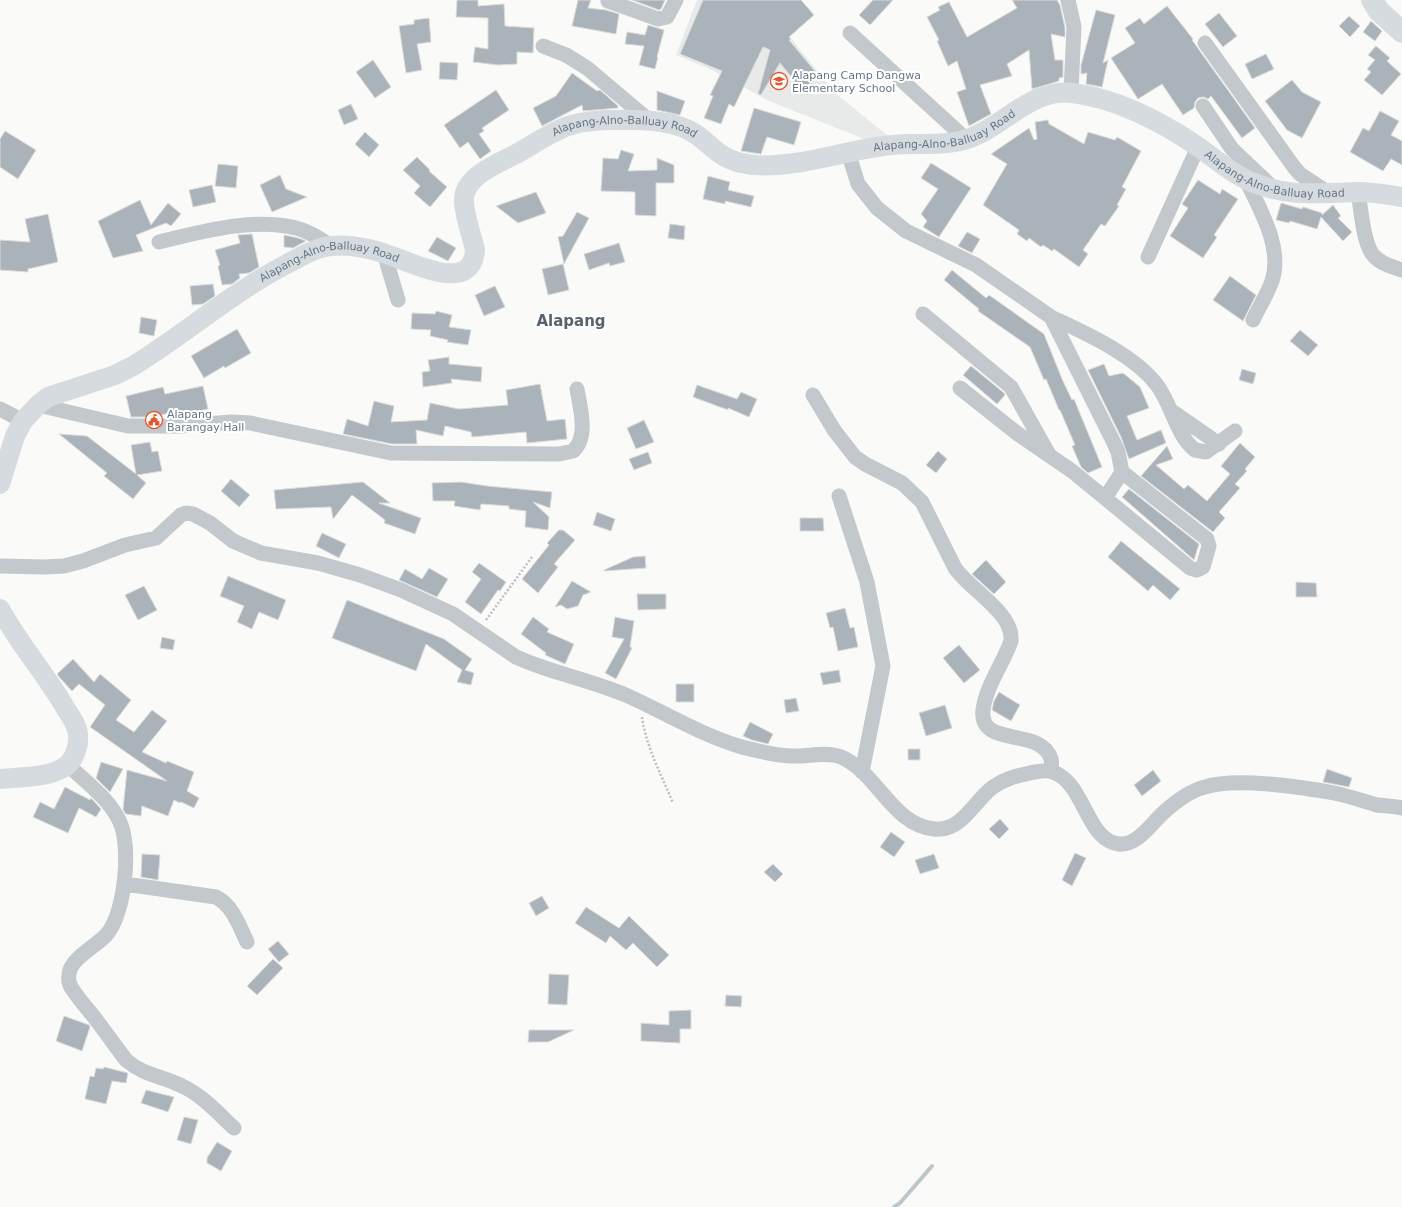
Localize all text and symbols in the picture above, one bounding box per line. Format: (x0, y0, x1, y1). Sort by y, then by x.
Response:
place label: Alapang Camp Dangwa Elementary School (792, 69, 921, 95)
school or university icon: Alapang Camp Dangwa Elementary School (769, 71, 789, 91)
street label: Alapang-Alno-Balluay Road (872, 107, 1018, 154)
street label: Alapang-Alno-Balluay Road (550, 114, 700, 141)
street label: Alapang-Alno-Balluay Road (1202, 148, 1345, 200)
street label: Alapang-Alno-Balluay Road (257, 239, 401, 285)
district label: Alapang (536, 312, 606, 330)
place label: Alapang Barangay Hall (167, 408, 244, 434)
public building icon: Alapang Barangay Hall (144, 410, 164, 430)

